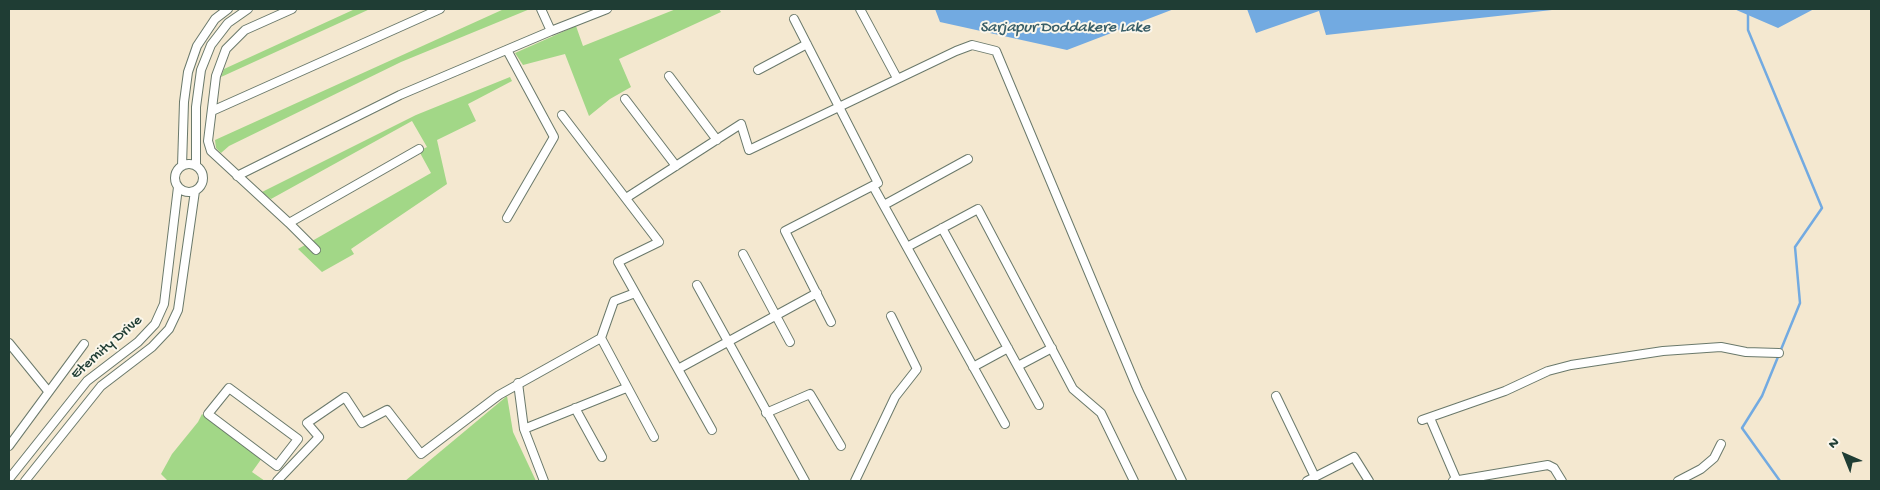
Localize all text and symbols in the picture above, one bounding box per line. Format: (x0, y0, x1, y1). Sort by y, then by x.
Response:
water label: Sarjapur Doddakere Lake (980, 19, 1150, 39)
street label: Eternity Drive (68, 312, 146, 384)
north arrow (1820, 430, 1870, 480)
text: N (1825, 435, 1843, 453)

